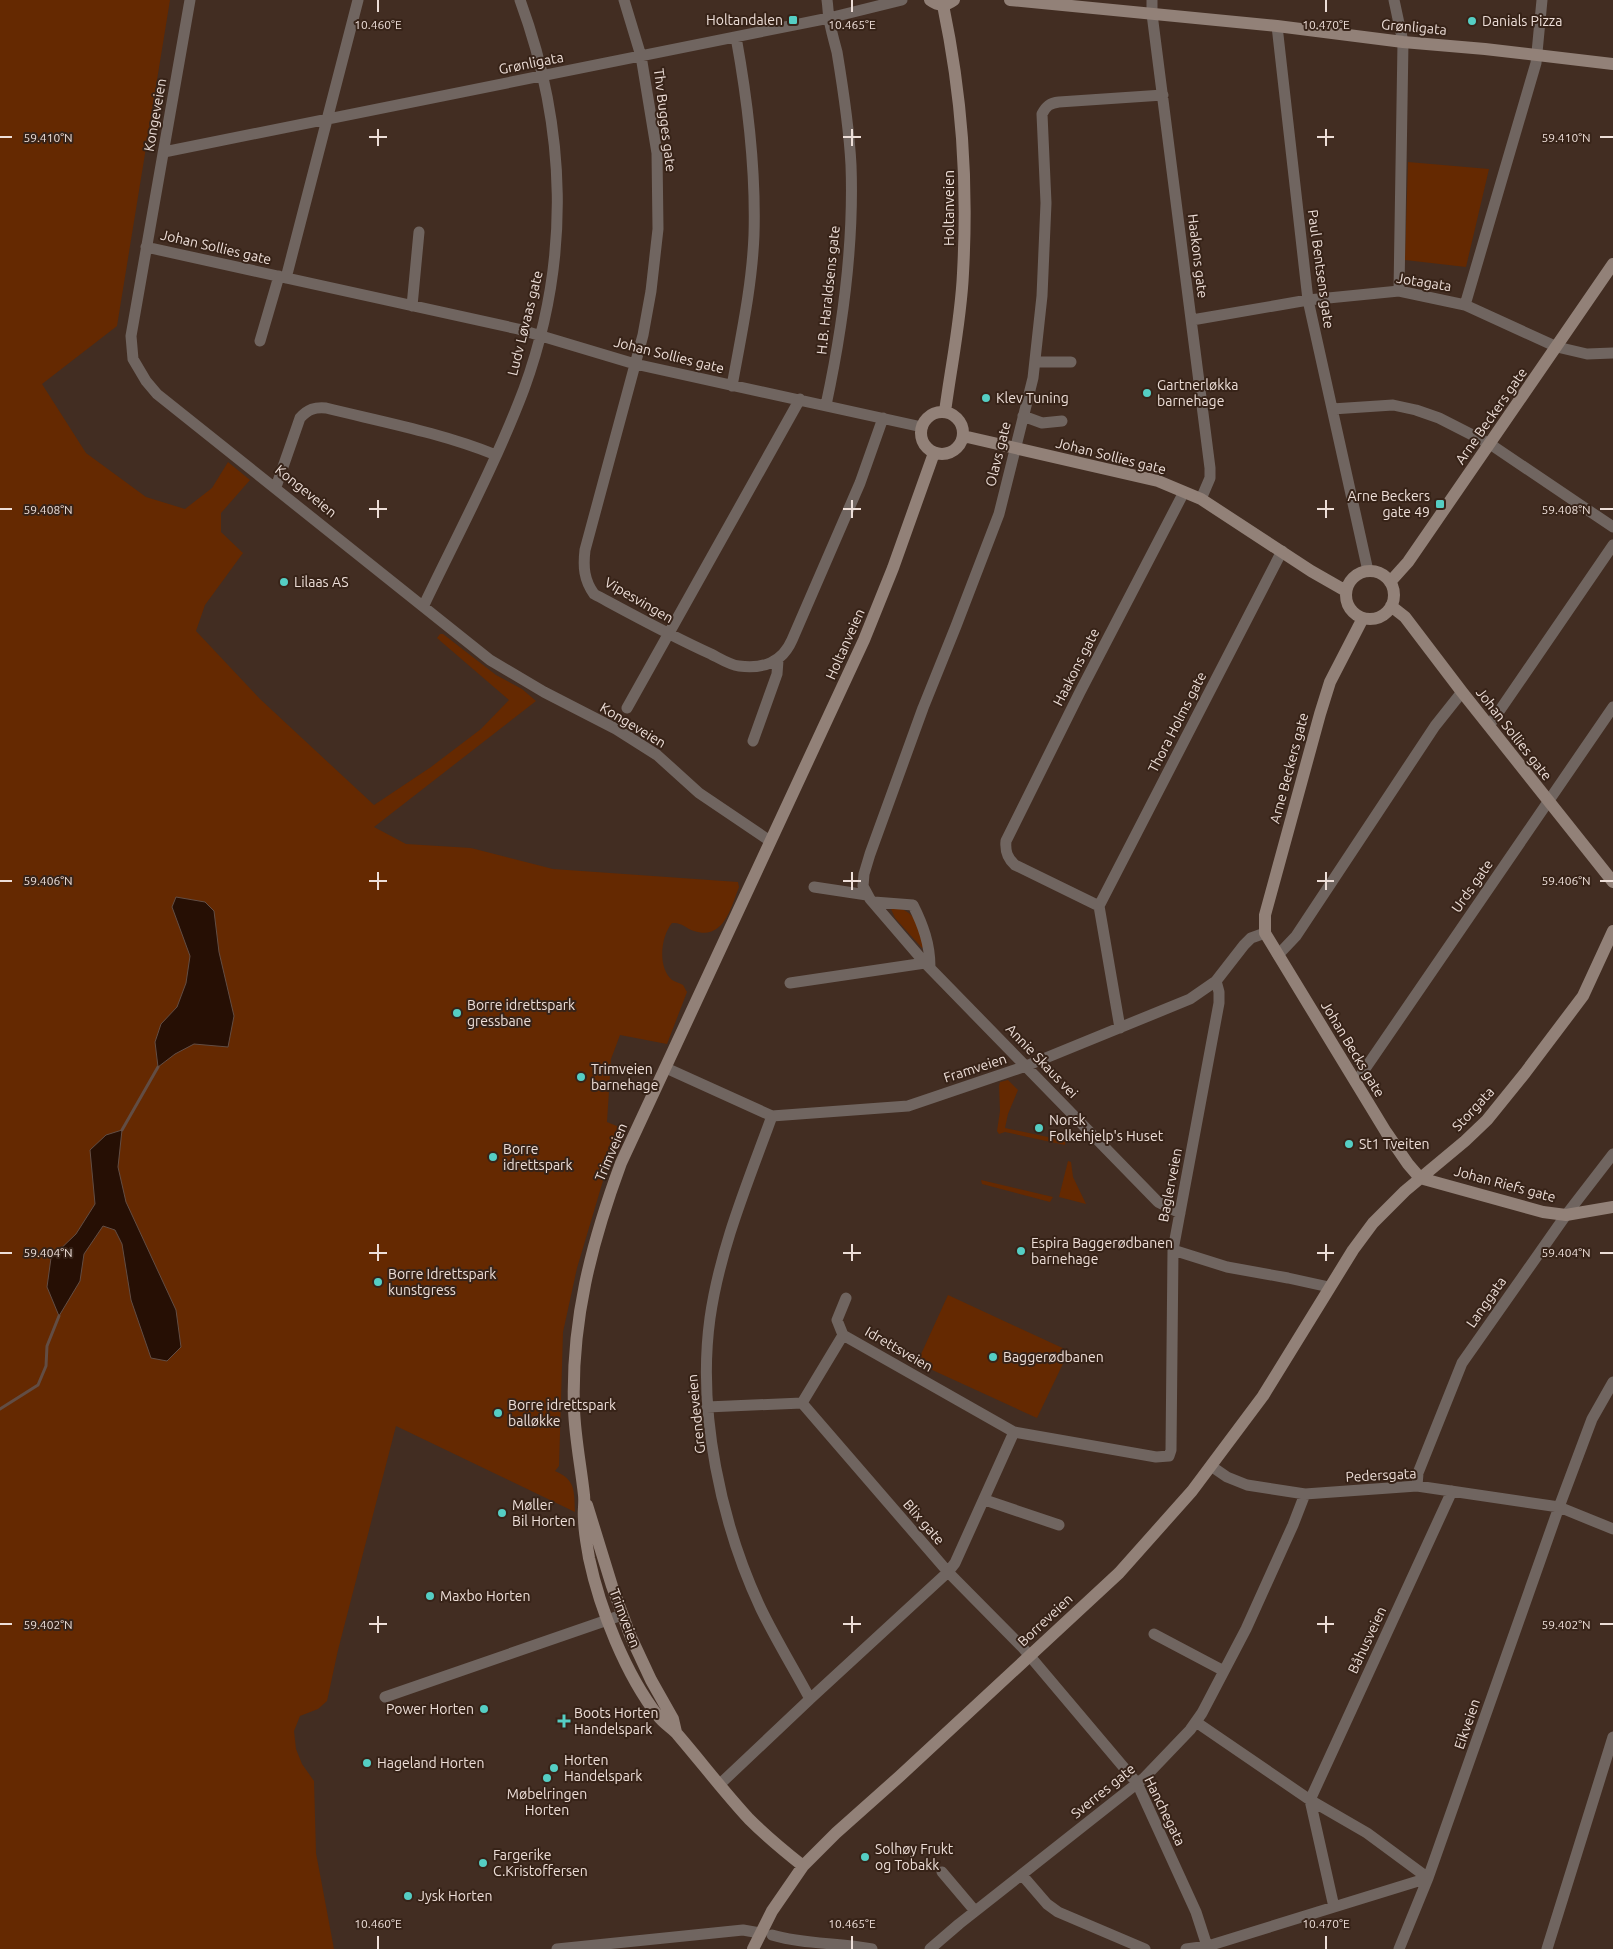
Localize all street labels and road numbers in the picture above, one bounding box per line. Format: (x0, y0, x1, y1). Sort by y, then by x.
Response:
street label: Grønligata (1381, 16, 1447, 38)
street label: Grønligata (497, 49, 565, 77)
street label: Thv Bugges gate (651, 67, 679, 173)
street label: Kongeveien (141, 77, 169, 153)
street label: Holtanveien (941, 170, 957, 246)
street label: Paul Bentsens gate (1305, 208, 1337, 330)
street label: Haakons gate (1185, 213, 1211, 299)
street label: H.B. Haraldsens gate (813, 225, 843, 355)
street label: Johan Sollies gate (159, 226, 273, 268)
street label: Ludv Løvaas gate (504, 269, 546, 377)
street label: Jotagata (1395, 270, 1453, 294)
street label: Johan Sollies gate (612, 334, 726, 376)
street label: Arne Beckers gate (1452, 365, 1530, 467)
street label: Olavs gate (982, 420, 1014, 488)
street label: Johan Sollies gate (1054, 435, 1168, 477)
street label: Kongeveien (272, 462, 340, 520)
street label: Vipesvingen (602, 574, 676, 626)
street label: Holtanveien (822, 606, 868, 682)
street label: Haakons gate (1050, 626, 1102, 708)
street label: Thora Holms gate (1145, 669, 1209, 775)
street label: Johan Sollies gate (1473, 684, 1555, 784)
street label: Kongeveien (597, 699, 669, 751)
street label: Arne Beckers gate (1267, 711, 1311, 825)
street label: Urds gate (1448, 857, 1496, 915)
street label: Johan Becks gate (1318, 998, 1388, 1100)
street label: Annie Skaus vei (1003, 1021, 1081, 1101)
street label: Framveien (941, 1050, 1009, 1086)
street label: Storgata (1449, 1084, 1497, 1134)
street label: Trimveien (592, 1120, 630, 1184)
street label: Baglerveien (1155, 1147, 1185, 1223)
street label: Johan Riefs gate (1453, 1163, 1557, 1205)
street label: Langgata (1463, 1274, 1509, 1330)
street label: Idrettsveien (862, 1323, 936, 1375)
street label: Grendeveien (684, 1373, 708, 1455)
street label: Pedersgata (1345, 1465, 1417, 1485)
street label: Blix gate (900, 1496, 948, 1548)
street label: Trimveien (606, 1586, 644, 1650)
street label: Borreveien (1014, 1591, 1076, 1649)
street label: Båhusveien (1345, 1604, 1389, 1676)
street label: Eikveien (1451, 1697, 1483, 1751)
street label: Sverres gate (1068, 1760, 1138, 1822)
street label: Hanchegata (1141, 1774, 1189, 1848)

